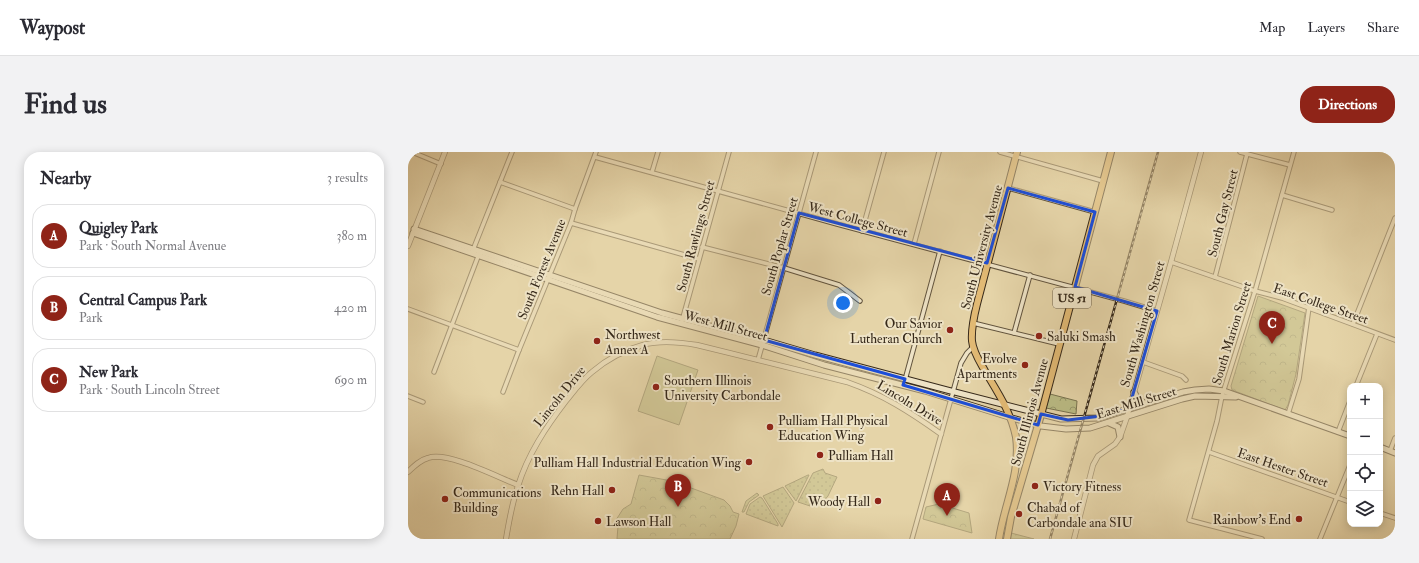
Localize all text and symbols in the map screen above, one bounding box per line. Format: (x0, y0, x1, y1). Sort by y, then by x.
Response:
text: Waypost (20, 16, 85, 40)
text: Map (1259, 19, 1285, 36)
text: Layers (1307, 19, 1345, 36)
text: Share (1367, 19, 1399, 36)
button: Directions (1300, 86, 1395, 123)
text: Find us (24, 87, 107, 122)
text: Nearby (40, 168, 91, 189)
street label: South Gay Street (1204, 168, 1243, 259)
text: 3 results (327, 170, 368, 186)
street label: South Rawlings Street (673, 179, 719, 294)
street label: South University Avenue (958, 183, 1007, 312)
street label: South Poplar Street (758, 195, 803, 298)
street label: West College Street (805, 199, 909, 241)
street label: South Forest Avenue (514, 216, 570, 322)
text: Quigley Park (79, 219, 158, 238)
text: A (50, 228, 58, 244)
text: 380 m (336, 228, 367, 244)
text: Park · South Normal Avenue (79, 238, 226, 254)
street label: South Washington Street (1117, 259, 1169, 389)
street label: East College Street (1271, 279, 1371, 327)
street label: South Marion Street (1209, 280, 1255, 387)
road number: US 51 (1053, 288, 1091, 308)
text: Central Campus Park (79, 291, 207, 310)
your location (833, 293, 853, 313)
text: B (50, 300, 58, 316)
text: 420 m (334, 300, 367, 316)
street label: West Mill Street (681, 307, 769, 345)
text: Park (79, 310, 103, 326)
pin: C (1259, 311, 1285, 344)
place label: Our Savior Lutheran Church (850, 316, 942, 347)
marker: Our Savior Lutheran Church (945, 325, 955, 335)
place label: Northwest Annex A (604, 327, 660, 358)
place label: Saluki Smash (1047, 329, 1116, 345)
marker: Saluki Smash (1034, 331, 1044, 341)
marker: Northwest Annex A (592, 336, 602, 346)
place label: Evolve Apartments (956, 351, 1018, 383)
street label: South Illinois Avenue (1008, 356, 1052, 468)
marker: Evolve Apartments (1020, 360, 1030, 370)
text: New Park (79, 363, 138, 382)
street label: Lincoln Drive (530, 363, 589, 430)
text: C (49, 372, 59, 388)
text: 690 m (334, 372, 367, 388)
place label: Southern Illinois University Carbondale (664, 373, 781, 405)
street label: Lincoln Drive (874, 377, 946, 429)
text: Park · South Lincoln Street (79, 382, 220, 398)
marker: Southern Illinois University Carbondale (651, 382, 661, 392)
street label: East Mill Street (1094, 383, 1178, 423)
map controls (1347, 383, 1383, 527)
button: + (1347, 383, 1383, 419)
place label: Pulliam Hall Physical Education Wing (778, 413, 888, 444)
button: − (1347, 419, 1383, 455)
marker: Pulliam Hall Physical Education Wing (765, 422, 775, 432)
street label: East Hester Street (1235, 445, 1330, 491)
place label: Pulliam Hall (828, 448, 894, 464)
marker: Pulliam Hall (815, 450, 825, 460)
place label: Pulliam Hall Industrial Education Wing (533, 455, 742, 471)
button: locate (1347, 455, 1383, 491)
marker: Pulliam Hall Industrial Education Wing (744, 457, 754, 467)
pin: B (665, 474, 691, 507)
place label: Victory Fitness (1043, 479, 1122, 496)
marker: Victory Fitness (1030, 481, 1040, 491)
place label: Rehn Hall (550, 483, 605, 499)
pin: A (934, 483, 960, 516)
place label: Communications Building (453, 485, 542, 516)
marker: Rehn Hall (607, 485, 617, 495)
button: layers (1347, 491, 1383, 527)
marker: Communications Building (440, 494, 450, 504)
place label: Woody Hall (807, 494, 871, 511)
marker: Woody Hall (873, 496, 883, 506)
place label: Chabad of Carbondale ana SIU (1027, 500, 1133, 531)
marker: Chabad of Carbondale ana SIU (1014, 509, 1024, 519)
place label: Rainbow's End (1213, 512, 1292, 528)
place label: Lawson Hall (606, 514, 672, 530)
marker: Rainbow's End (1294, 514, 1304, 524)
marker: Lawson Hall (593, 516, 603, 526)

